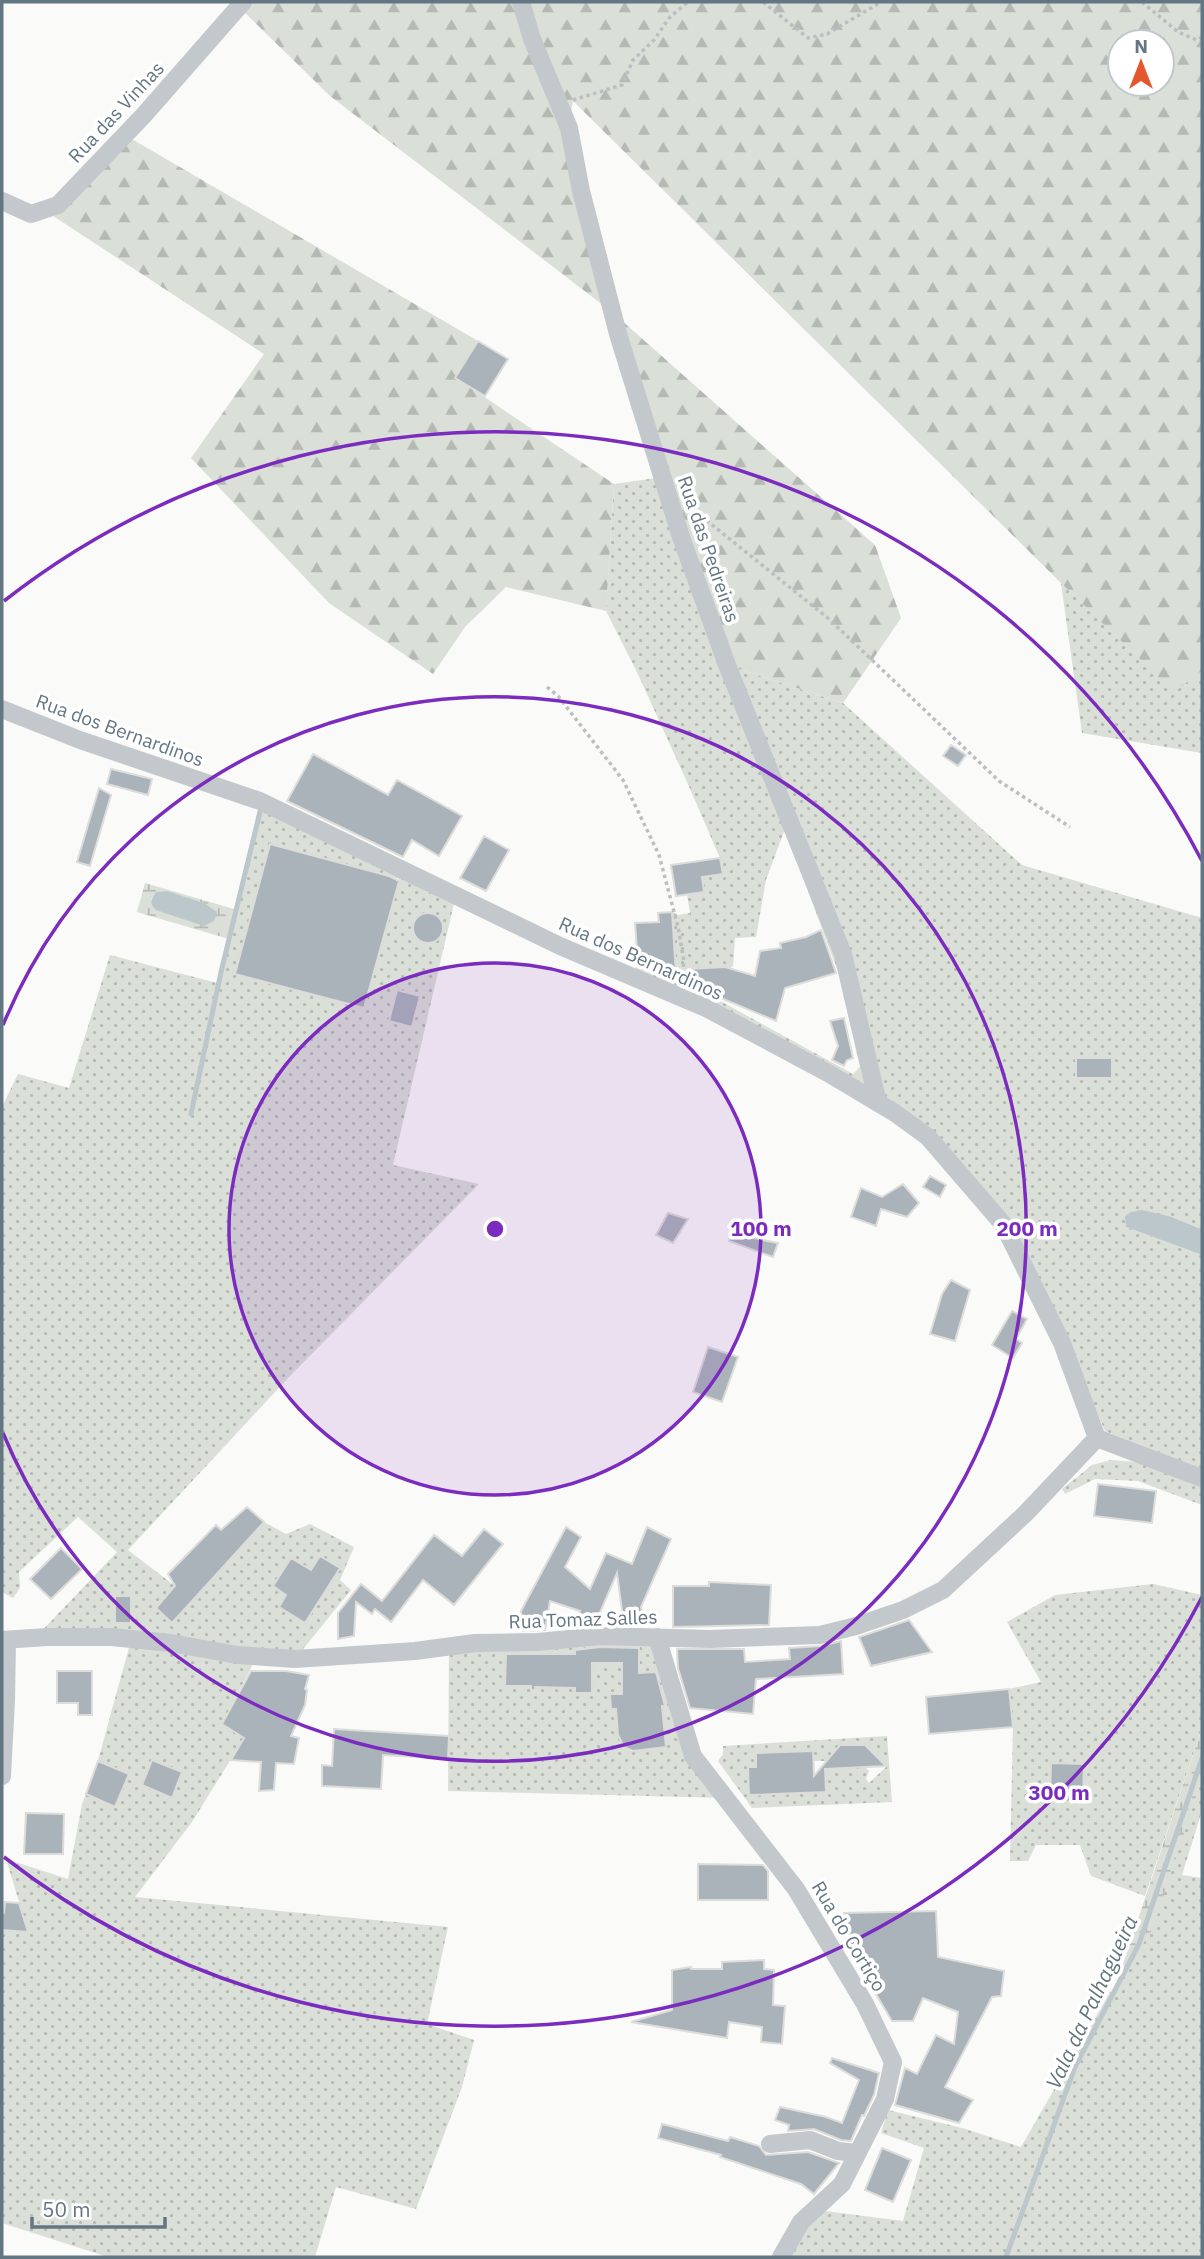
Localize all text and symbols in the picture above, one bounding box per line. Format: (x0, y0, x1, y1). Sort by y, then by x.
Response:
north arrow (1106, 28, 1176, 98)
text: N (1134, 34, 1148, 58)
street label: Rua das Vinhas (63, 56, 169, 168)
street label: Rua das Pedreiras (673, 473, 745, 625)
street label: Rua dos Bernardinos (33, 688, 207, 772)
street label: Rua dos Bernardinos (555, 911, 727, 1005)
text: 100 m (730, 1214, 792, 1242)
text: 200 m (996, 1214, 1058, 1242)
centre of rings (483, 1217, 507, 1241)
street label: Rua Tomaz Salles (508, 1604, 658, 1634)
text: 300 m (1028, 1778, 1090, 1806)
street label: Rua do Cortiço (807, 1876, 891, 1996)
water label: Vala da Palhagueira (1038, 1911, 1144, 2093)
scale bar (32, 2186, 164, 2230)
text: 50 m (42, 2195, 91, 2223)

